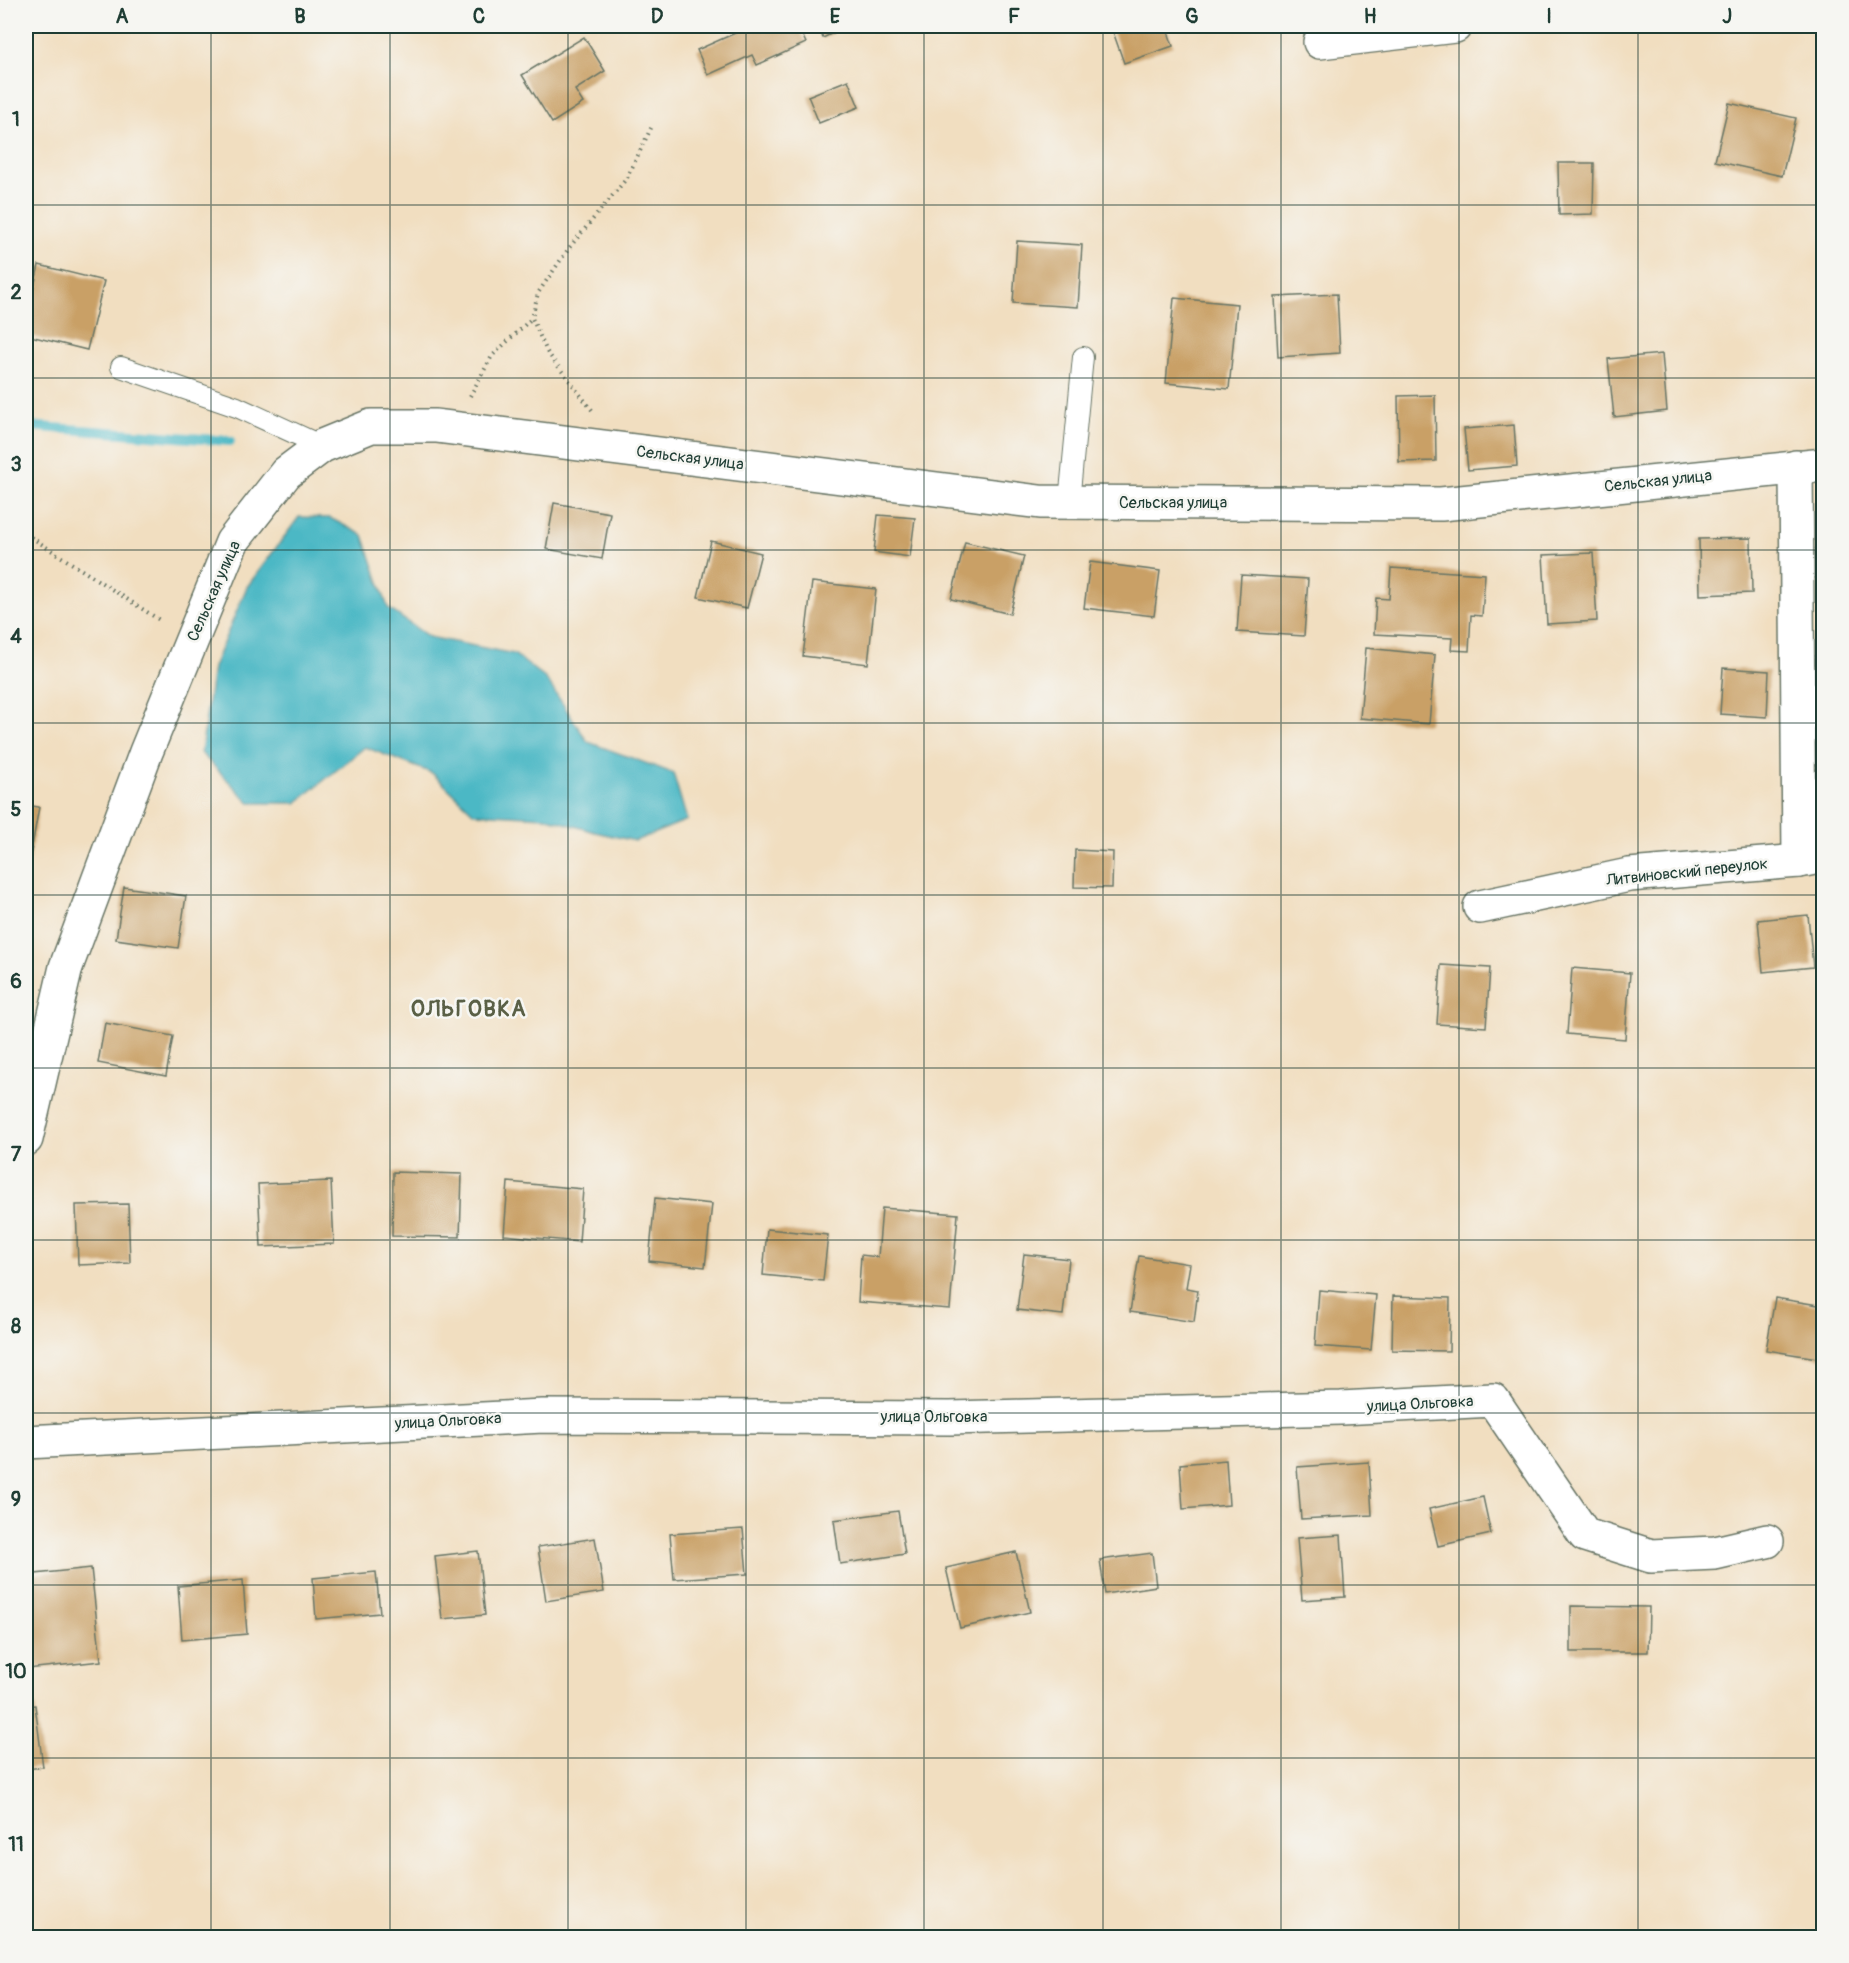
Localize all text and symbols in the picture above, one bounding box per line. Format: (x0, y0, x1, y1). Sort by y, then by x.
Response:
text: A (116, 4, 129, 29)
text: B (294, 4, 306, 29)
text: C (473, 4, 485, 29)
text: D (651, 4, 664, 29)
text: E (830, 4, 841, 29)
text: F (1008, 4, 1020, 29)
text: G (1185, 4, 1199, 29)
text: H (1364, 4, 1377, 29)
text: I (1546, 4, 1552, 29)
text: J (1722, 4, 1732, 29)
text: 1 (12, 107, 20, 132)
text: 2 (10, 280, 22, 305)
street label: Сельская улица (635, 441, 745, 475)
text: 3 (10, 452, 22, 477)
street label: Сельская улица (1603, 465, 1713, 497)
street label: Сельская улица (1119, 493, 1227, 513)
street label: Сельская улица (183, 538, 245, 644)
text: 4 (10, 624, 22, 649)
text: 5 (11, 797, 22, 822)
street label: Литвиновский переулок (1604, 854, 1769, 891)
text: 6 (10, 969, 22, 994)
district label: ОЛЬГОВКА (411, 995, 527, 1023)
text: 7 (11, 1142, 22, 1167)
text: 8 (11, 1314, 21, 1339)
street label: улица Ольговка (1365, 1391, 1474, 1417)
street label: улица Ольговка (880, 1407, 987, 1427)
street label: улица Ольговка (393, 1408, 502, 1434)
text: 9 (11, 1487, 21, 1512)
text: 10 (5, 1659, 27, 1684)
text: 11 (8, 1832, 24, 1857)

